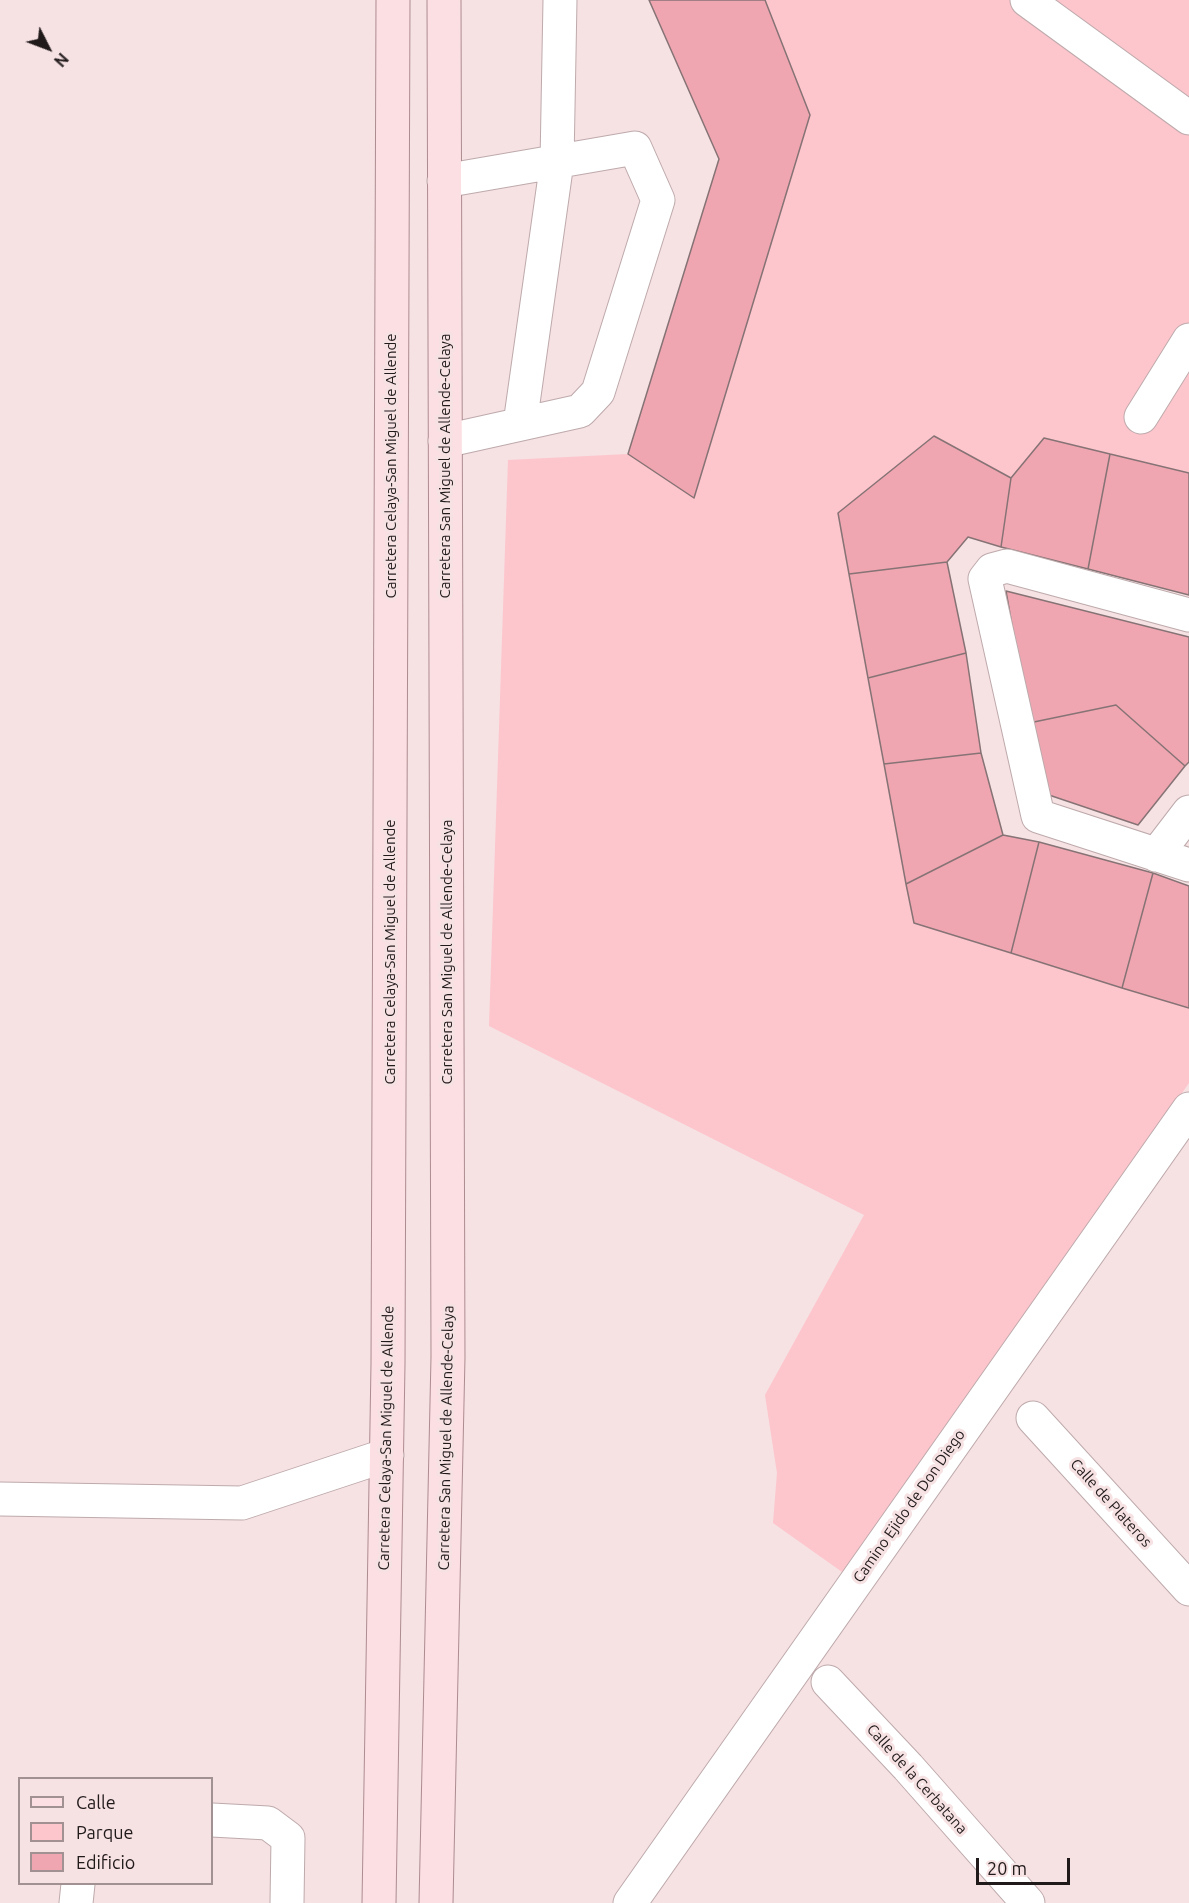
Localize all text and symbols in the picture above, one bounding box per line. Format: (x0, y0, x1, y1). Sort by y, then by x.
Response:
north arrow (18, 18, 78, 78)
text: N (51, 50, 72, 71)
street label: Carretera San Miguel de Allende-Celaya (436, 333, 454, 599)
street label: Carretera Celaya-San Miguel de Allende (382, 334, 400, 598)
street label: Carretera San Miguel de Allende-Celaya (438, 819, 456, 1085)
street label: Carretera Celaya-San Miguel de Allende (381, 820, 399, 1084)
street label: Carretera Celaya-San Miguel de Allende (375, 1305, 397, 1571)
street label: Carretera San Miguel de Allende-Celaya (435, 1305, 457, 1571)
street label: Camino Ejido de Don Diego (849, 1426, 969, 1586)
street label: Calle de Plateros (1067, 1455, 1155, 1551)
street label: Calle de la Cerbatana (863, 1720, 971, 1838)
legend (18, 1777, 213, 1885)
text: Calle (76, 1792, 116, 1812)
text: Parque (76, 1822, 133, 1842)
scale bar (979, 1846, 1074, 1884)
text: Edificio (76, 1852, 135, 1872)
text: 20 m (987, 1858, 1027, 1878)

